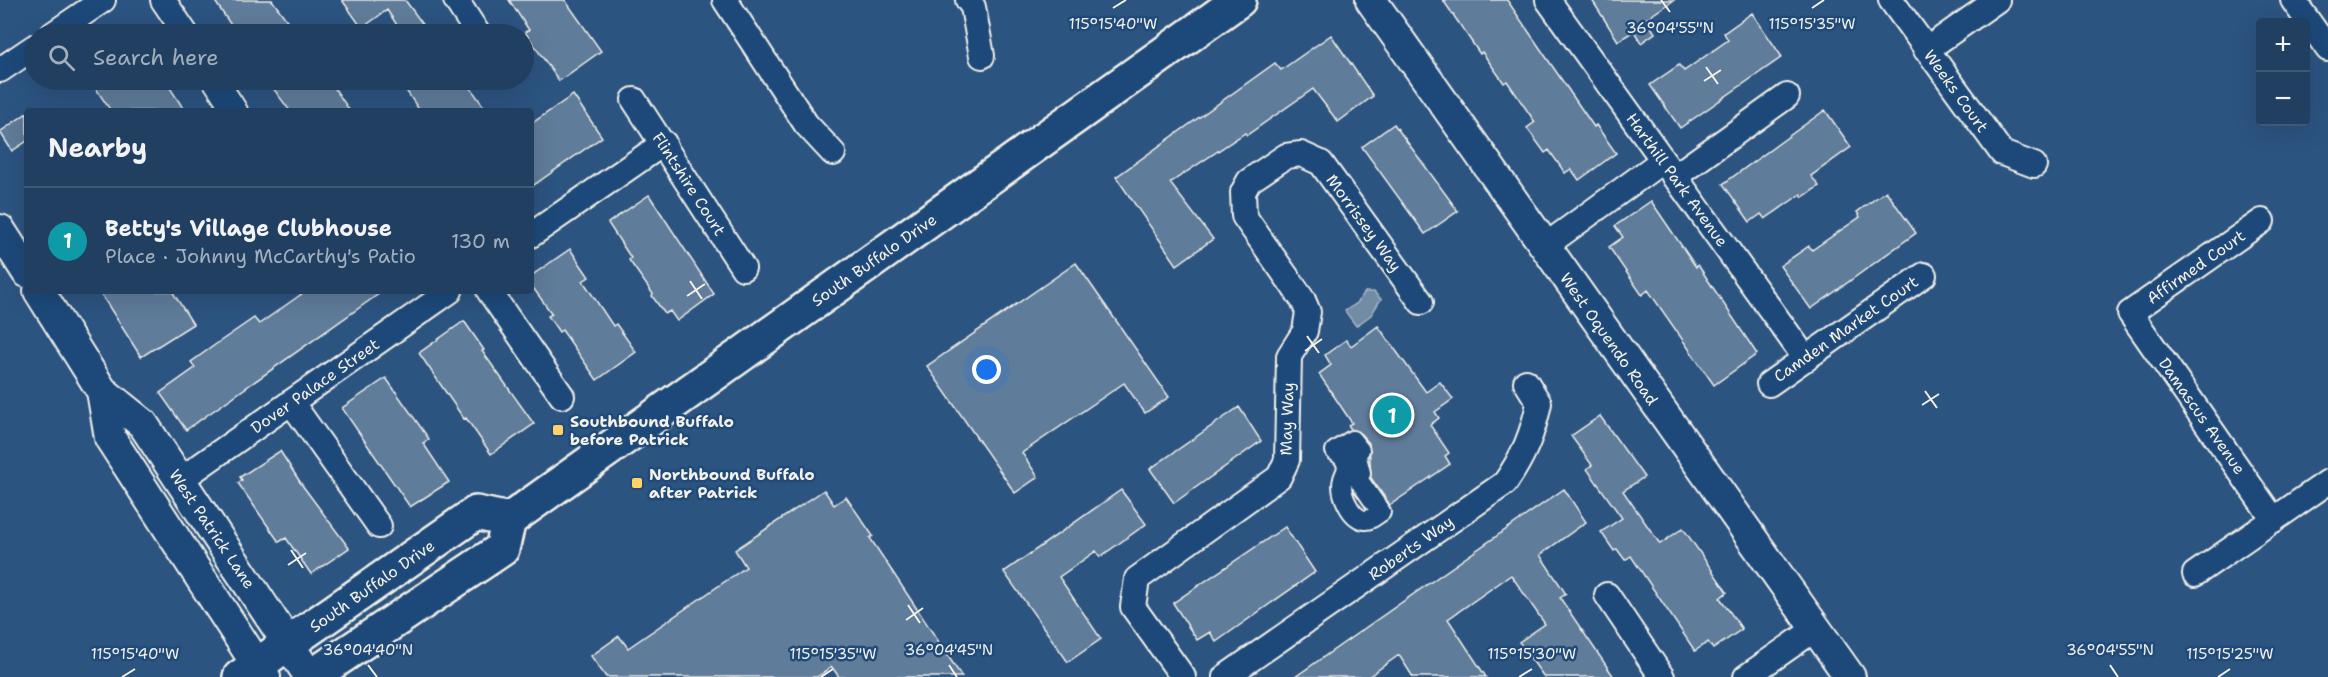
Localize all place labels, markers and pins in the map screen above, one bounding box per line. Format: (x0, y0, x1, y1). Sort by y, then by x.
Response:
pin: 1 (1372, 392, 1412, 438)
place label: Southbound Buffalo before Patrick (570, 411, 734, 450)
marker: Southbound Buffalo before Patrick (551, 423, 565, 437)
place label: Northbound Buffalo after Patrick (649, 464, 815, 503)
marker: Northbound Buffalo after Patrick (630, 476, 644, 490)

